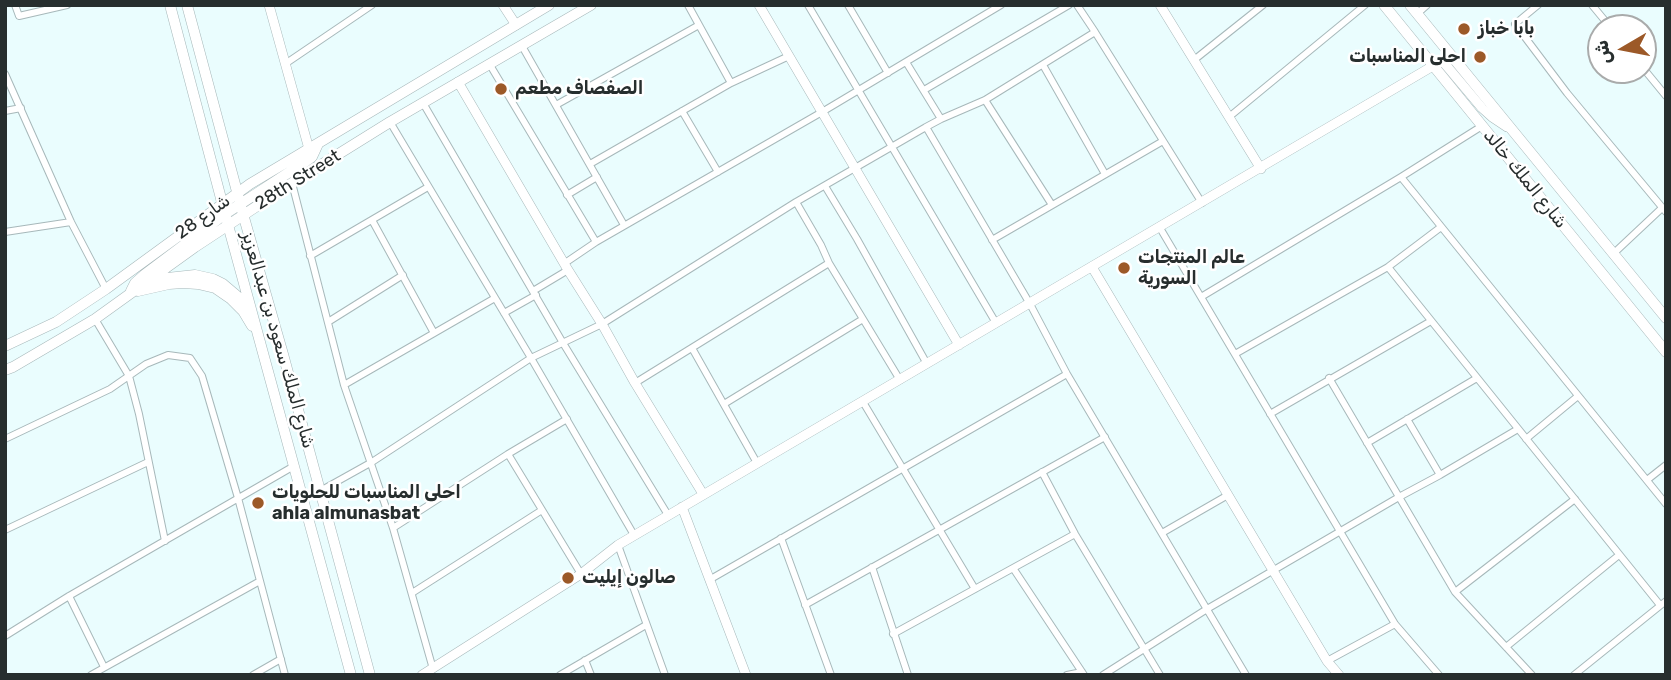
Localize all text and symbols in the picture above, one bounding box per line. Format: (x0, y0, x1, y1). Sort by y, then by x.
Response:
north arrow (1587, 14, 1657, 84)
place label: بابا خباز (1478, 18, 1534, 40)
marker: بابا خباز (1456, 21, 1472, 37)
text: ش (1589, 39, 1616, 66)
place label: احلى المناسبات (1349, 46, 1466, 68)
marker: احلى المناسبات (1472, 49, 1488, 65)
place label: الصفصاف مطعم (515, 78, 643, 100)
marker: الصفصاف مطعم (493, 81, 509, 97)
street label: شارع الملك خالد (1478, 125, 1572, 233)
street label: 28th Street (251, 145, 345, 215)
street label: شارع 28 (171, 190, 235, 244)
street label: شارع الملك سعود بن عبدالعزيز (237, 229, 319, 451)
place label: عالم المنتجات السورية (1138, 247, 1245, 290)
marker: عالم المنتجات السورية (1116, 260, 1132, 276)
place label: احلى المناسبات للحلويات ahla almunasbat (272, 482, 461, 524)
marker: احلى المناسبات للحلويات ahla almunasbat (250, 495, 266, 511)
place label: صالون إيليت (582, 567, 676, 589)
marker: صالون إيليت (560, 570, 576, 586)

